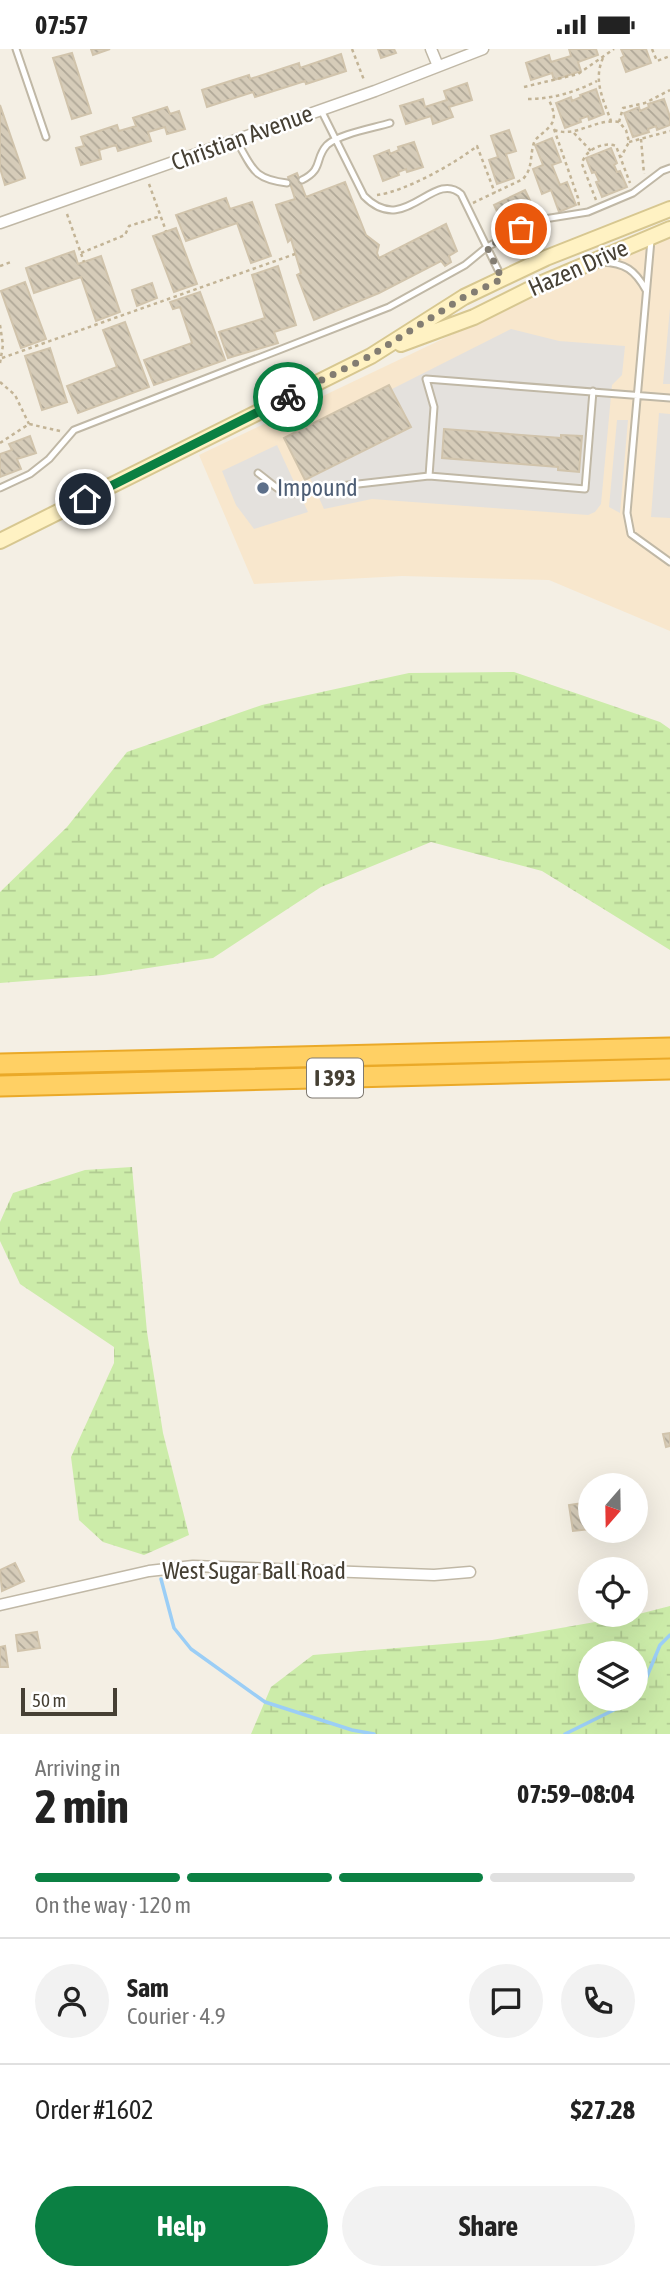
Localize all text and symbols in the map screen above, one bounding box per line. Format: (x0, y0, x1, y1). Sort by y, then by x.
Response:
text: 07:57 (35, 10, 89, 40)
street label: Christian Avenue (167, 99, 316, 176)
pin (491, 199, 551, 259)
icon: bag (502, 210, 540, 248)
street label: Hazen Drive (524, 234, 632, 301)
courier (253, 362, 323, 432)
icon: bike (269, 378, 307, 416)
pin (55, 469, 115, 529)
place label: Impound (277, 474, 358, 501)
icon: home (66, 480, 104, 518)
marker: Impound (255, 480, 271, 496)
road number: I 393 (307, 1059, 363, 1097)
north arrow (578, 1473, 648, 1543)
map controls (578, 1473, 648, 1711)
street label: West Sugar Ball Road (162, 1557, 346, 1584)
button: locate (578, 1557, 648, 1627)
button: layers (578, 1641, 648, 1711)
scale bar (21, 1685, 117, 1717)
text: 50 m (32, 1689, 66, 1711)
text: Arriving in (35, 1755, 121, 1781)
text: 07:59–08:04 (517, 1779, 635, 1809)
text: 2 min (35, 1780, 129, 1833)
text: On the way · 120 m (35, 1892, 191, 1918)
button: person (35, 1964, 109, 2038)
button: chat (469, 1964, 543, 2038)
button: phone (561, 1964, 635, 2038)
text: Sam (127, 1973, 169, 2003)
text: Courier · 4.9 (127, 2003, 226, 2029)
text: Order #1602 (35, 2095, 154, 2125)
text: $27.28 (571, 2095, 635, 2125)
button: Help (35, 2186, 328, 2266)
button: Share (342, 2186, 635, 2266)

